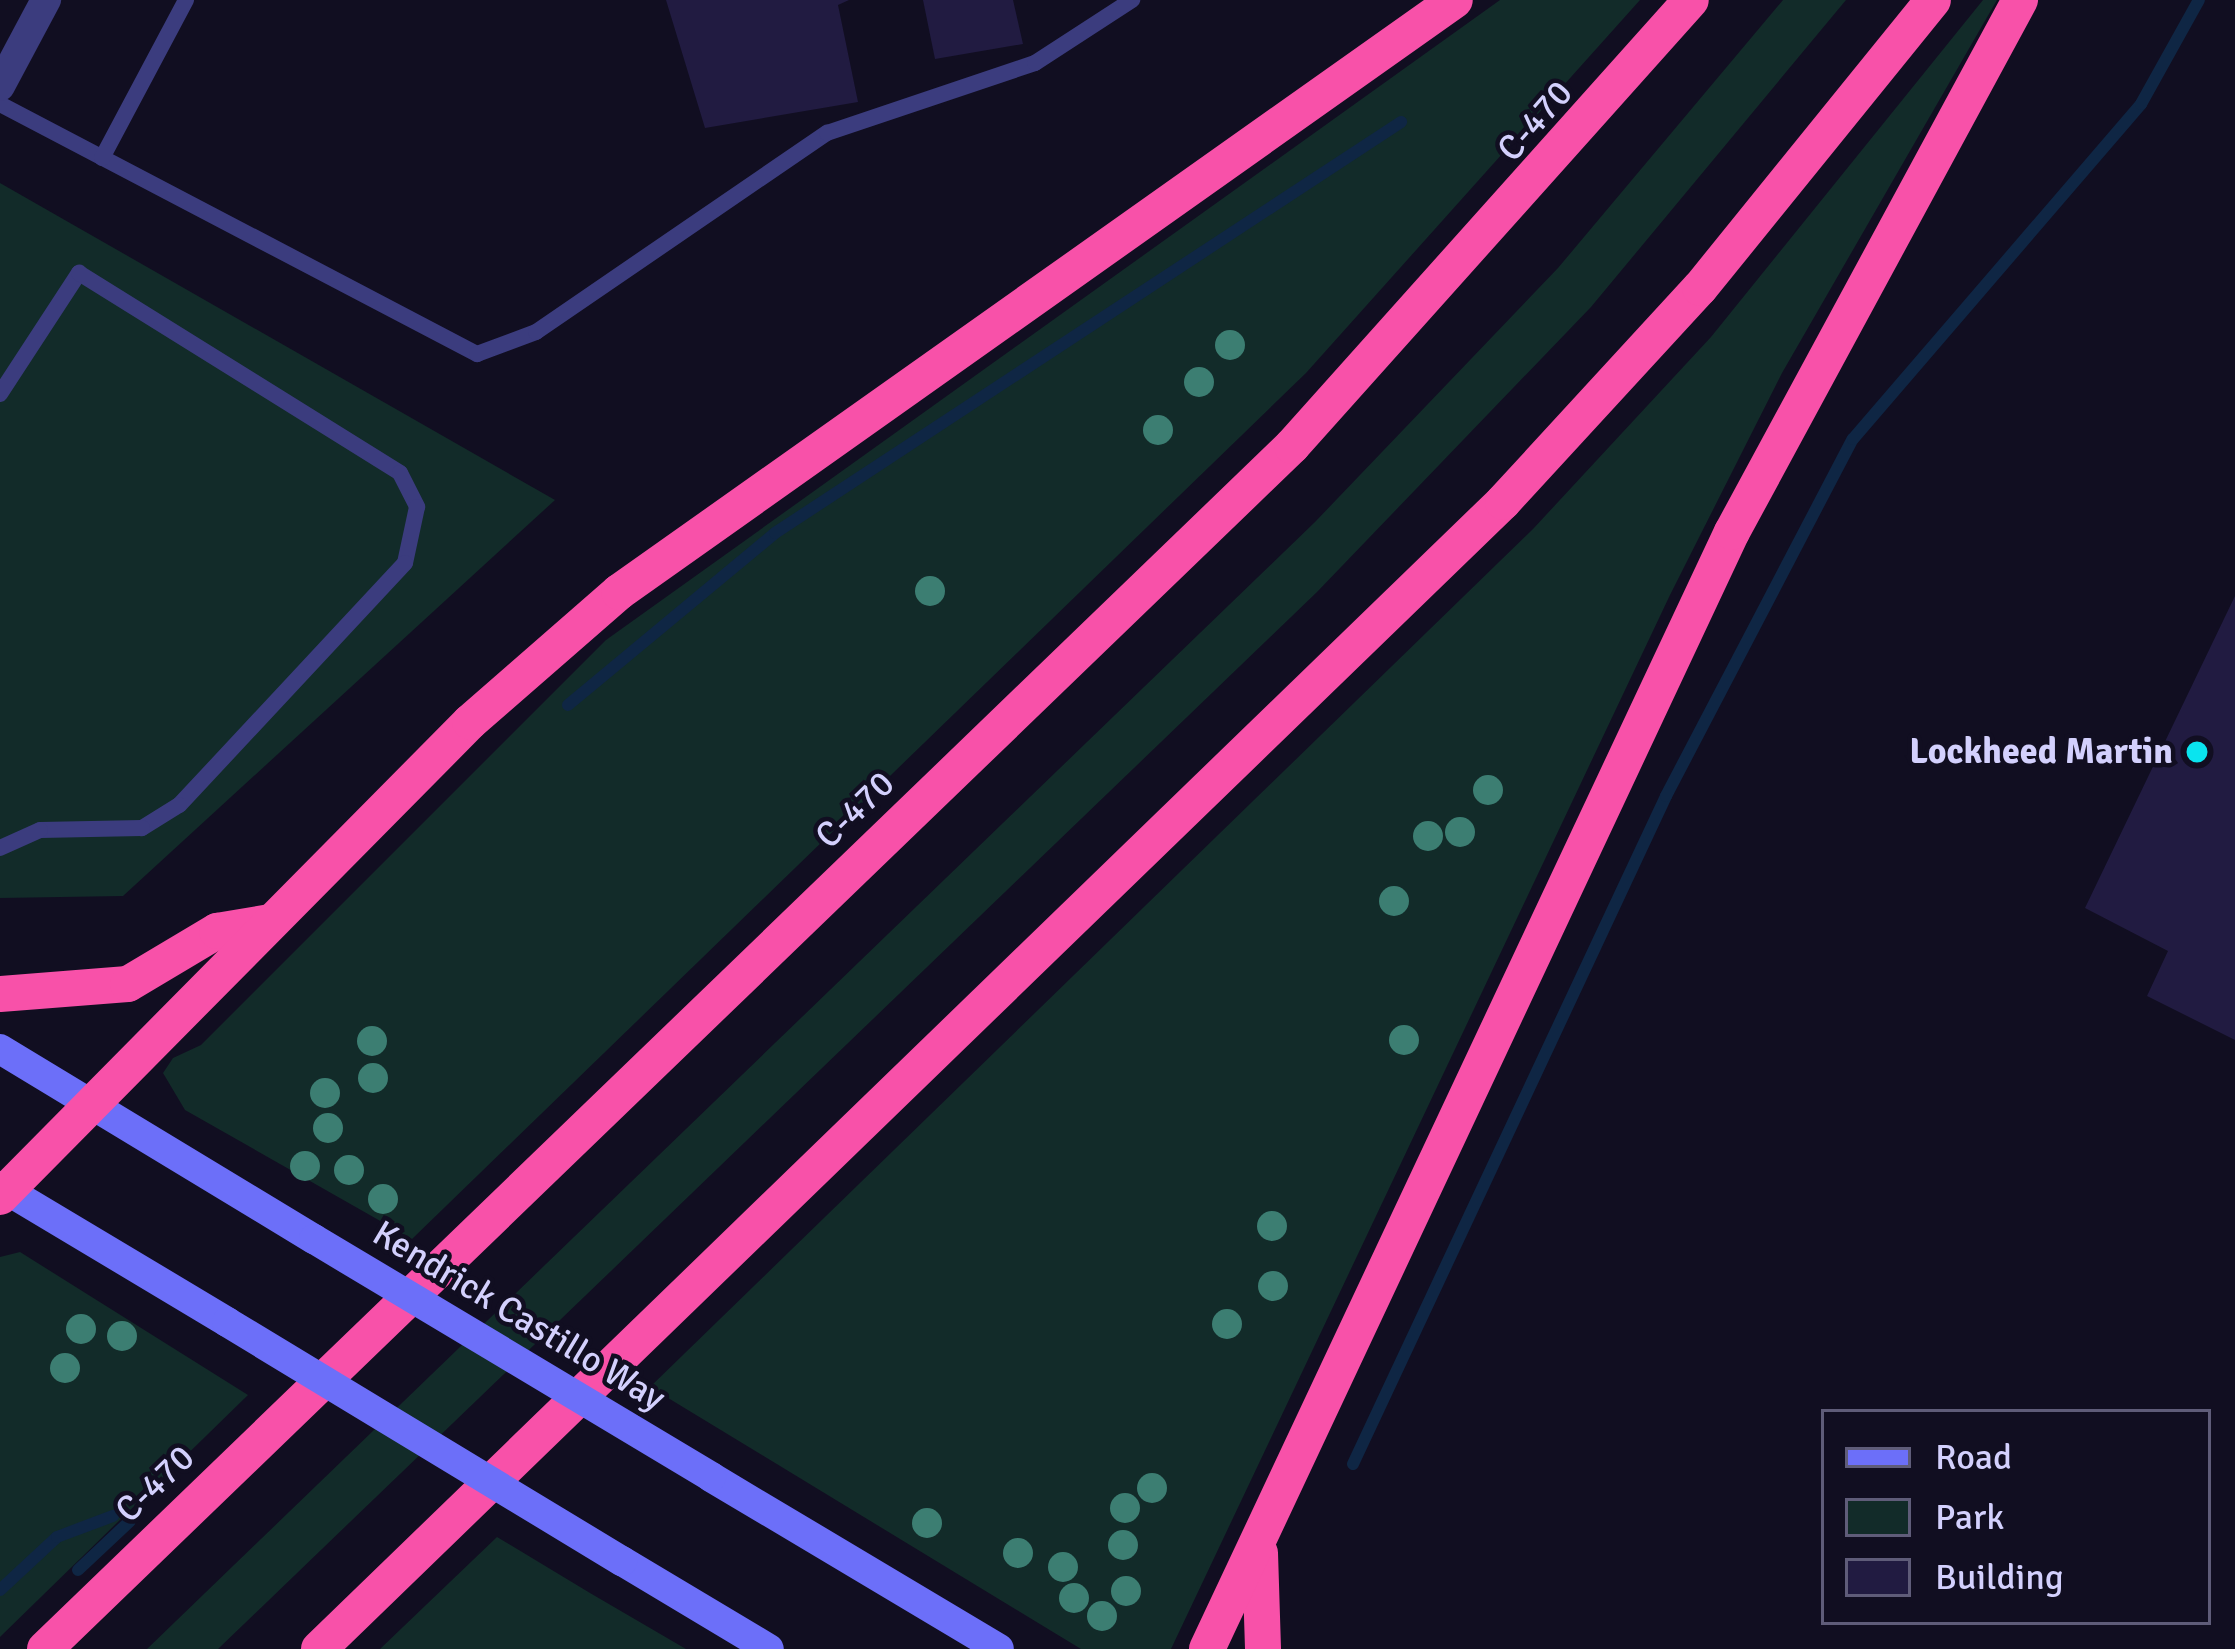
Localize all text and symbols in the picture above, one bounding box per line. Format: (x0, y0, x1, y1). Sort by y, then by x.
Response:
street label: C-470 (1488, 72, 1582, 170)
place label: Lockheed Martin (1909, 730, 2173, 774)
marker: Lockheed Martin (2184, 739, 2210, 765)
street label: C-470 (807, 762, 903, 858)
street label: Kendrick Castillo Way (365, 1212, 673, 1420)
legend (1821, 1409, 2211, 1625)
text: Road (1935, 1435, 2012, 1480)
street label: C-470 (107, 1436, 203, 1532)
text: Park (1935, 1495, 2004, 1540)
text: Building (1935, 1555, 2064, 1600)

